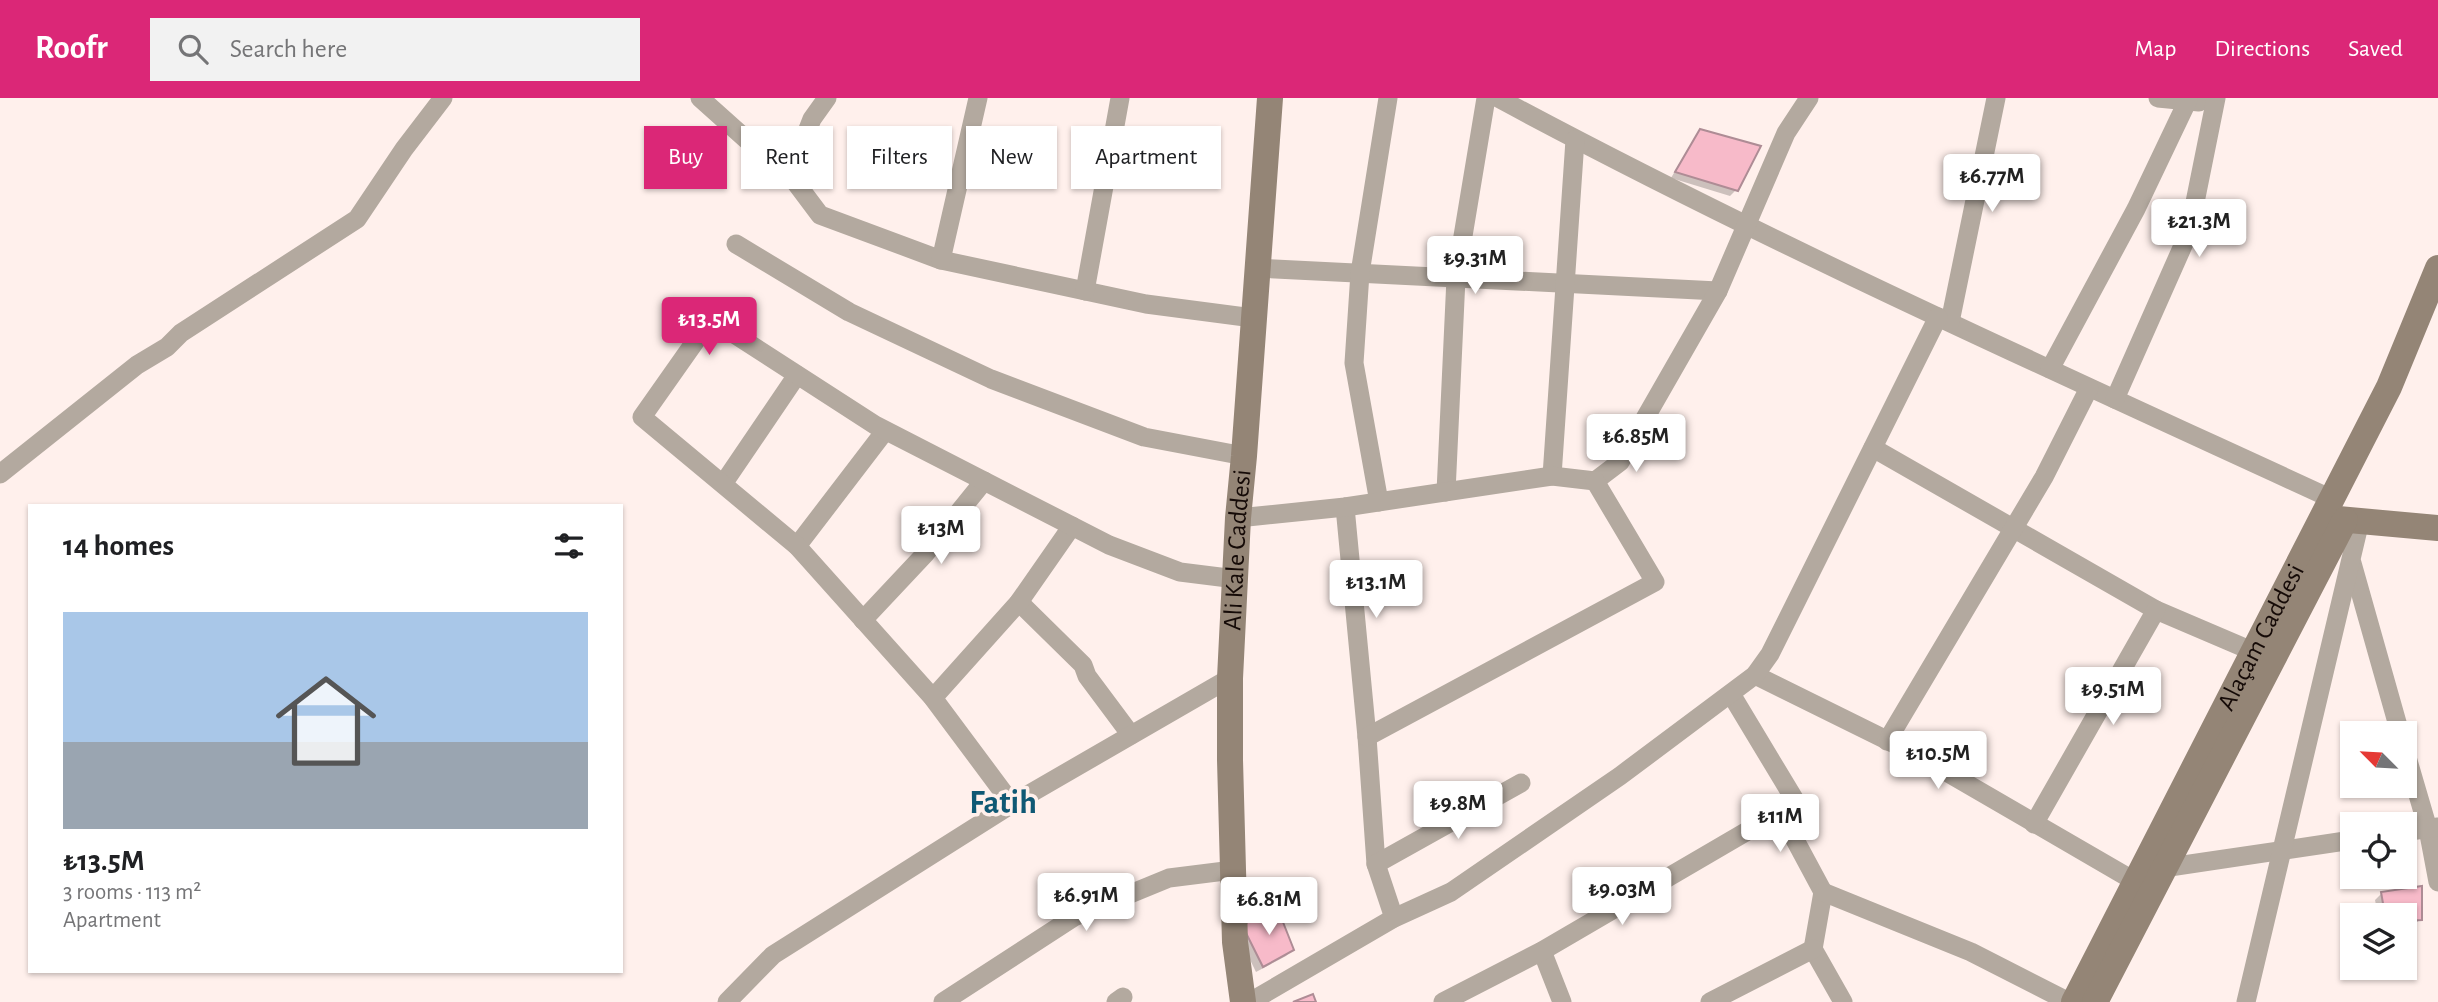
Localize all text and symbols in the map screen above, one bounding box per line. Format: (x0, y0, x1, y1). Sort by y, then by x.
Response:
search box (150, 18, 640, 81)
icon: search (174, 30, 212, 68)
text: Roofr (35, 32, 108, 65)
text: Search here (230, 36, 347, 62)
text: Map (2134, 37, 2176, 61)
text: Directions (2214, 37, 2310, 61)
text: Saved (2348, 37, 2403, 61)
chip: Buy (644, 126, 727, 189)
chip: Rent (741, 126, 833, 189)
chip: Filters (847, 126, 952, 189)
chip: New (966, 126, 1057, 189)
chip: Apartment (1071, 126, 1221, 189)
pin: ₺6.77M (1935, 155, 2049, 214)
text: ₺6.77M (1959, 165, 2025, 188)
pin: ₺21.3M (2142, 200, 2256, 259)
text: ₺21.3M (2167, 210, 2231, 233)
pin: ₺9.31M (1418, 236, 1532, 296)
text: ₺9.31M (1443, 247, 1507, 270)
pin: ₺13.5M (652, 298, 766, 357)
text: ₺13.5M (678, 308, 740, 331)
pin: ₺6.85M (1579, 414, 1693, 474)
text: ₺6.85M (1603, 425, 1669, 448)
street label: Ali Kale Caddesi (1219, 468, 1256, 631)
pin: ₺13M (900, 506, 982, 566)
text: ₺13M (917, 517, 965, 540)
icon: filters (550, 527, 588, 565)
text: 14 homes (63, 531, 174, 561)
pin: ₺13.1M (1319, 560, 1433, 620)
street label: Alaçam Caddesi (2213, 560, 2309, 714)
text: ₺13.1M (1346, 571, 1406, 594)
icon: home (263, 658, 389, 784)
pin: ₺9.51M (2056, 668, 2170, 727)
text: ₺9.51M (2081, 678, 2145, 701)
north arrow (2340, 721, 2417, 798)
map controls (2340, 721, 2417, 980)
pin: ₺10.5M (1881, 732, 1995, 791)
text: ₺10.5M (1906, 742, 1970, 765)
pin: ₺9.8M (1409, 782, 1507, 841)
district label: Fatih (969, 787, 1037, 820)
text: ₺9.8M (1430, 792, 1486, 815)
pin: ₺11M (1739, 794, 1821, 854)
text: ₺11M (1757, 805, 1803, 828)
button: locate (2340, 812, 2417, 889)
text: ₺13.5M (63, 846, 145, 876)
pin: ₺9.03M (1565, 868, 1679, 927)
pin: ₺6.91M (1029, 874, 1143, 933)
pin: ₺6.81M (1212, 878, 1326, 937)
text: ₺9.03M (1588, 878, 1656, 901)
text: 3 rooms · 113 m² (63, 881, 201, 904)
text: ₺6.91M (1054, 884, 1118, 907)
text: ₺6.81M (1236, 888, 1302, 911)
button: layers (2340, 903, 2417, 980)
text: Apartment (63, 909, 161, 932)

